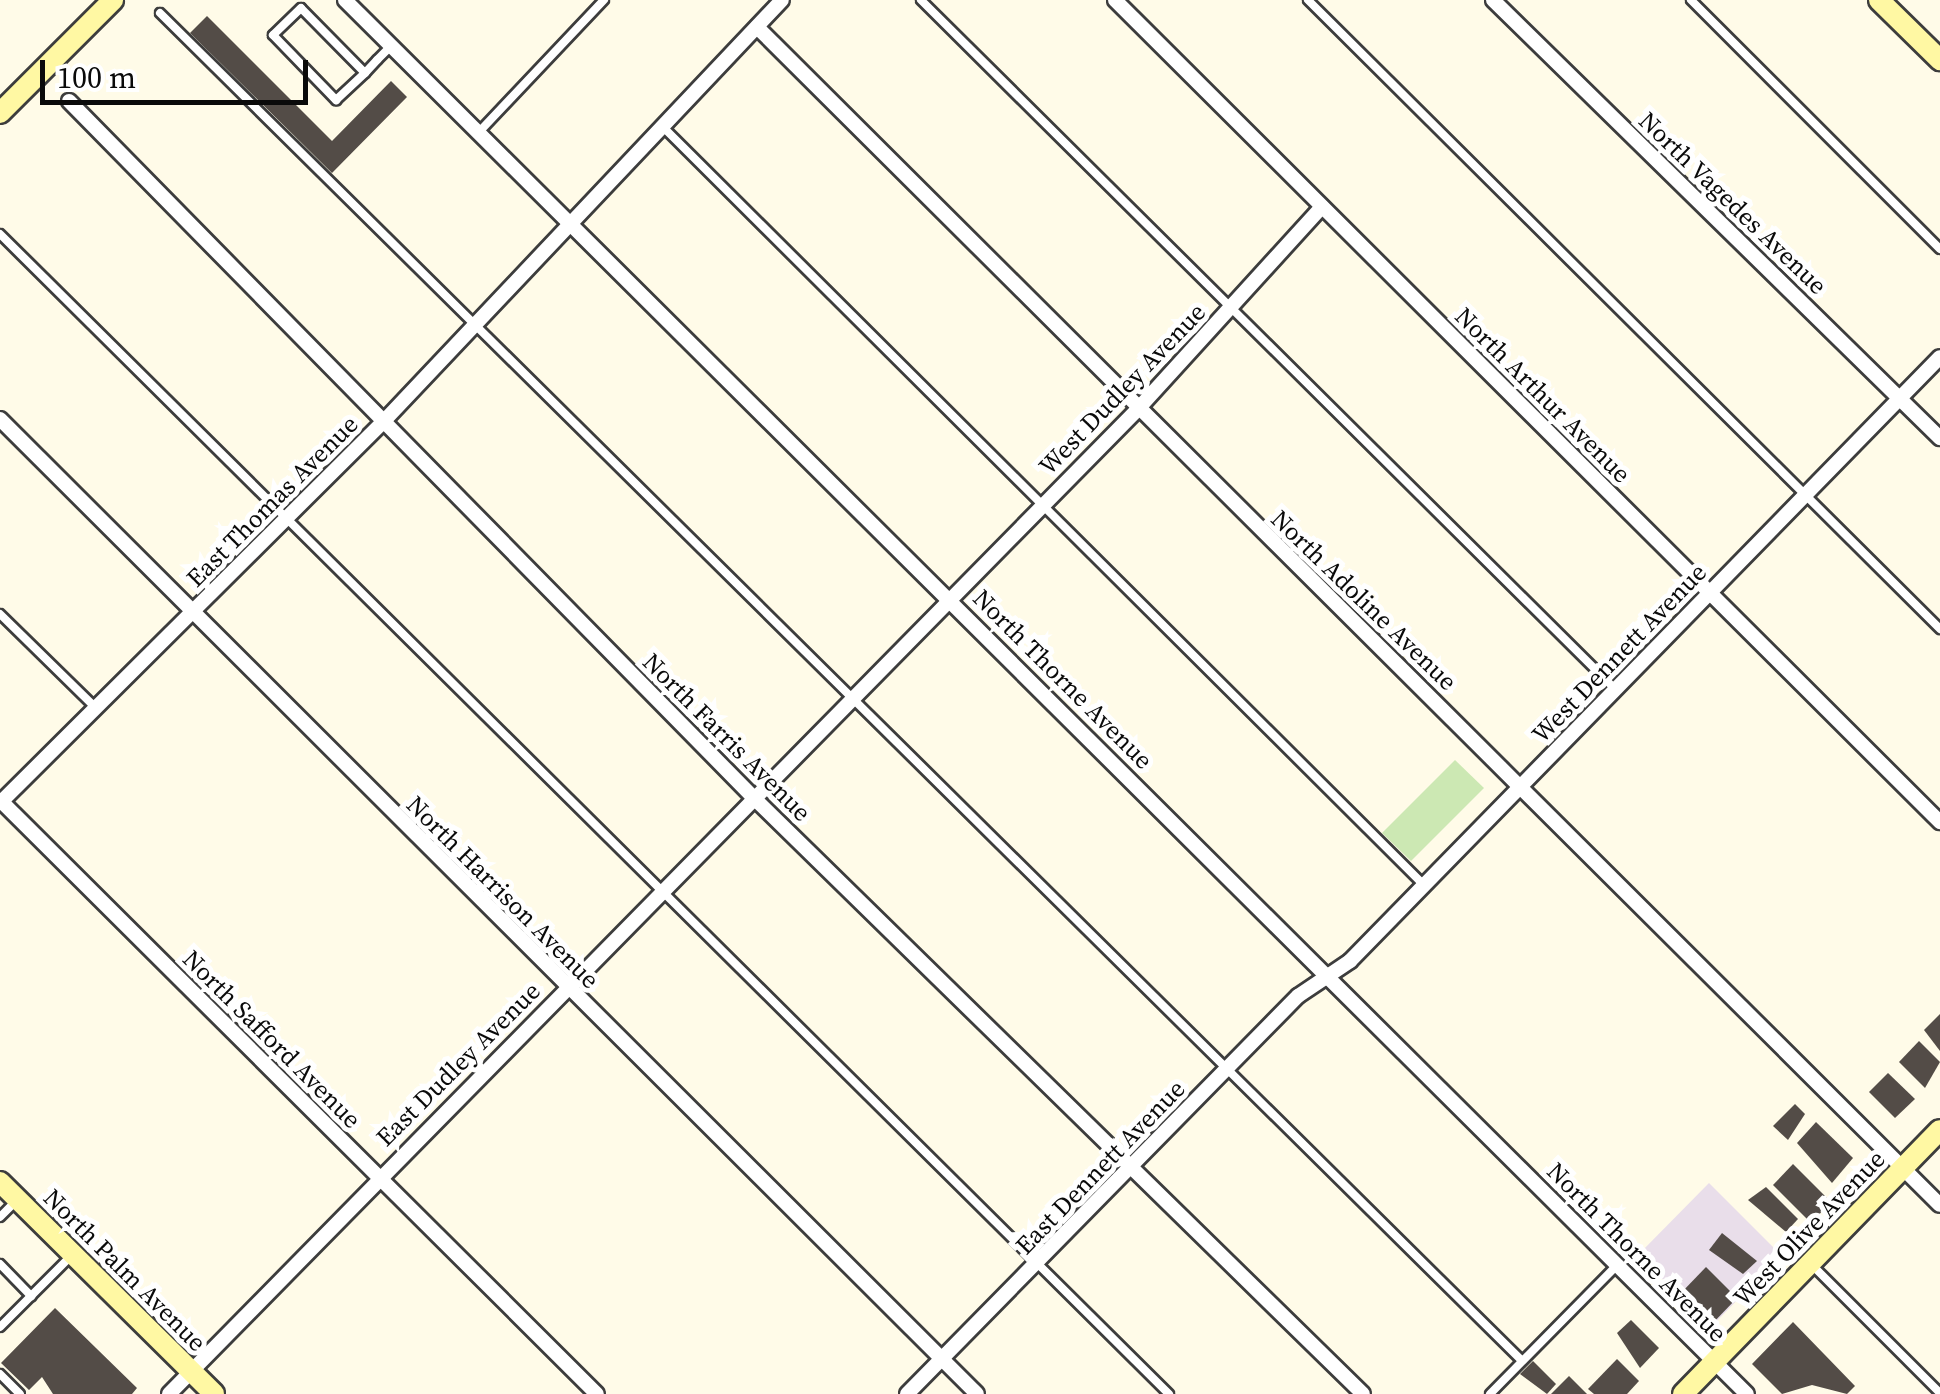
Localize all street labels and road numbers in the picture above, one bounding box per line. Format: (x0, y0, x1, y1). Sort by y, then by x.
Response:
street label: North Vagedes Avenue (1633, 105, 1833, 301)
street label: West Dudley Avenue (1032, 297, 1212, 481)
street label: North Arthur Avenue (1449, 301, 1637, 489)
street label: East Thomas Avenue (180, 409, 364, 593)
street label: North Adoline Avenue (1265, 504, 1463, 696)
street label: West Dennett Avenue (1526, 557, 1712, 749)
street label: North Thorne Avenue (967, 583, 1159, 775)
street label: North Farris Avenue (637, 647, 817, 827)
street label: North Harrison Avenue (401, 790, 605, 994)
street label: North Safford Avenue (177, 944, 367, 1134)
street label: East Dudley Avenue (370, 976, 546, 1152)
street label: East Dennett Avenue (1009, 1074, 1191, 1260)
street label: West Olive Avenue (1727, 1144, 1891, 1312)
street label: North Thorne Avenue (1541, 1156, 1733, 1348)
street label: North Palm Avenue (38, 1183, 212, 1357)

